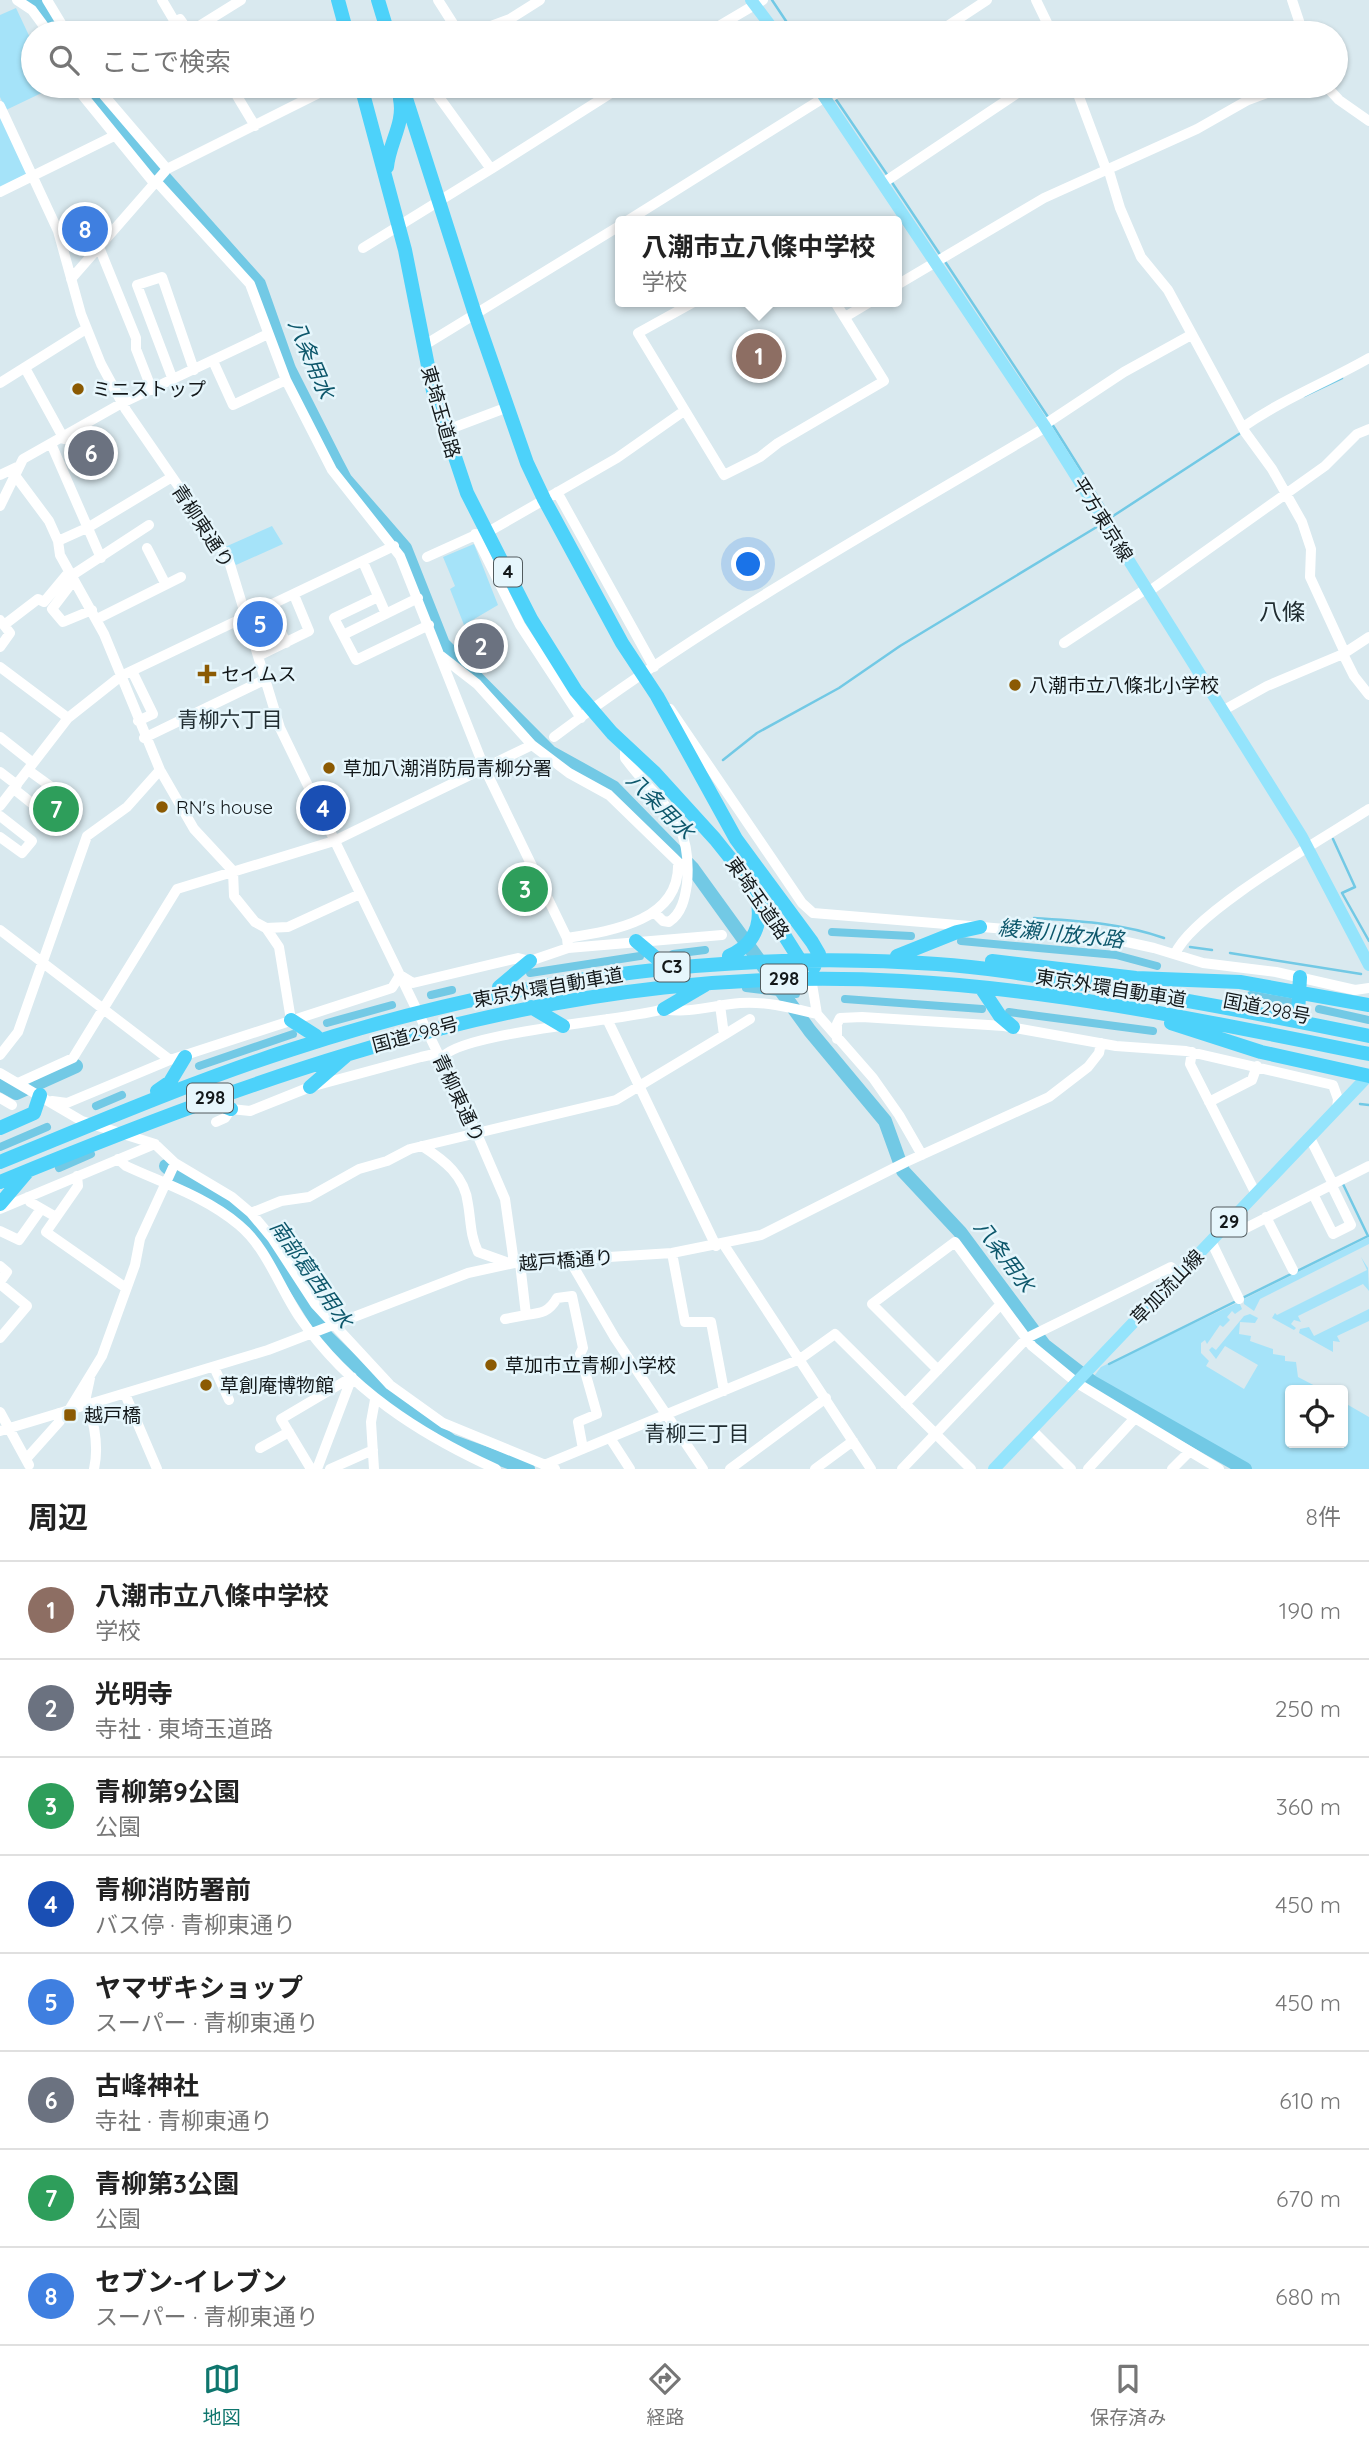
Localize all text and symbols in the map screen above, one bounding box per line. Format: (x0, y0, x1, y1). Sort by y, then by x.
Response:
search box (21, 21, 1348, 98)
icon: search (45, 41, 83, 79)
text: ここで検索 (101, 45, 231, 78)
pin: 8 (62, 203, 108, 255)
popup (615, 216, 902, 307)
text: 八潮市立八條中学校 (641, 230, 876, 263)
text: 学校 (641, 267, 687, 296)
water label: 八条用水 (284, 315, 341, 404)
pin: 1 (736, 330, 782, 382)
street label: 東埼玉道路 (416, 363, 466, 461)
place label: ミニストップ (92, 377, 206, 401)
marker: ミニストップ (70, 381, 86, 397)
pin: 6 (68, 427, 114, 479)
street label: 平方東京線 (1068, 472, 1138, 566)
street label: 青柳東通り (167, 480, 239, 572)
your location (731, 547, 765, 581)
road number: 4 (494, 558, 522, 586)
district label: 八條 (1259, 597, 1305, 626)
pin: 5 (237, 598, 283, 650)
pin: 2 (458, 620, 504, 672)
place label: セイムス (221, 662, 297, 686)
marker: セイムス (199, 666, 215, 682)
place label: 八潮市立八條北小学校 (1029, 673, 1219, 697)
marker: 八潮市立八條北小学校 (1007, 677, 1023, 693)
district label: 青柳六丁目 (178, 706, 283, 732)
place label: 草加八潮消防局青柳分署 (343, 756, 552, 780)
marker: 草加八潮消防局青柳分署 (321, 760, 337, 776)
water label: 八条用水 (622, 766, 701, 846)
pin: 4 (300, 782, 346, 834)
pin: 7 (33, 783, 79, 835)
place label: RN's house (176, 795, 273, 819)
marker: RN's house (154, 799, 170, 815)
street label: 東埼玉道路 (721, 852, 795, 944)
pin: 3 (502, 863, 548, 915)
water label: 綾瀬川放水路 (997, 913, 1127, 953)
road number: C3 (654, 952, 690, 982)
street label: 東京外環自動車道 (471, 962, 625, 1012)
road number: 298 (761, 964, 807, 994)
street label: 東京外環自動車道 (1034, 964, 1188, 1012)
street label: 国道298号 (1221, 988, 1313, 1028)
street label: 国道298号 (369, 1011, 461, 1057)
street label: 青柳東通り (428, 1050, 490, 1146)
road number: 298 (187, 1084, 233, 1112)
road number: 29 (1212, 1208, 1246, 1237)
water label: 南部葛西用水 (265, 1214, 360, 1334)
water label: 八条用水 (969, 1214, 1042, 1298)
street label: 草加流山線 (1125, 1244, 1209, 1330)
street label: 越戸橋通り (518, 1245, 614, 1275)
place label: 草加市立青柳小学校 (505, 1353, 676, 1377)
marker: 草加市立青柳小学校 (483, 1357, 499, 1373)
place label: 草創庵博物館 (220, 1373, 334, 1397)
marker: 草創庵博物館 (198, 1377, 214, 1393)
map controls (1285, 1385, 1348, 1448)
button: locate (1285, 1385, 1348, 1448)
place label: 越戸橋 (84, 1403, 141, 1427)
marker: 越戸橋 (62, 1407, 78, 1423)
district label: 青柳三丁目 (645, 1420, 750, 1446)
text: 周辺 (28, 1498, 88, 1536)
text: 8件 (1306, 1502, 1341, 1531)
text: 八潮市立八條中学校 (95, 1579, 329, 1612)
text: 1 (47, 1596, 55, 1625)
text: 190 m (1279, 1596, 1341, 1625)
text: 学校 (95, 1616, 141, 1645)
text: 光明寺 (95, 1677, 173, 1710)
text: 2 (44, 1694, 58, 1723)
text: 250 m (1275, 1694, 1341, 1723)
text: 寺社 · 東埼玉道路 (95, 1714, 273, 1743)
text: 青柳第9公園 (95, 1775, 240, 1808)
text: 3 (45, 1792, 57, 1821)
text: 360 m (1276, 1792, 1341, 1821)
text: 公園 (95, 1812, 141, 1841)
text: 青柳消防署前 (95, 1873, 251, 1906)
text: 4 (44, 1890, 58, 1919)
text: 450 m (1275, 1890, 1341, 1919)
text: バス停 · 青柳東通り (95, 1910, 296, 1939)
text: ヤマザキショップ (95, 1971, 303, 2004)
text: 5 (44, 1988, 58, 2017)
text: 450 m (1275, 1988, 1341, 2017)
text: スーパー · 青柳東通り (95, 2008, 319, 2037)
text: 古峰神社 (95, 2069, 199, 2102)
text: 6 (45, 2086, 57, 2115)
text: 610 m (1279, 2086, 1341, 2115)
text: 寺社 · 青柳東通り (95, 2106, 273, 2135)
text: 青柳第3公園 (95, 2167, 239, 2200)
text: 7 (45, 2184, 57, 2213)
text: 670 m (1276, 2184, 1341, 2213)
text: 公園 (95, 2204, 141, 2233)
text: セブン-イレブン (95, 2265, 287, 2298)
text: 8 (45, 2282, 57, 2311)
text: 680 m (1275, 2282, 1341, 2311)
text: スーパー · 青柳東通り (95, 2302, 319, 2331)
tab: 地図 (203, 2360, 241, 2429)
tab: 経路 (646, 2360, 684, 2429)
tab: 保存済み (1090, 2360, 1166, 2429)

